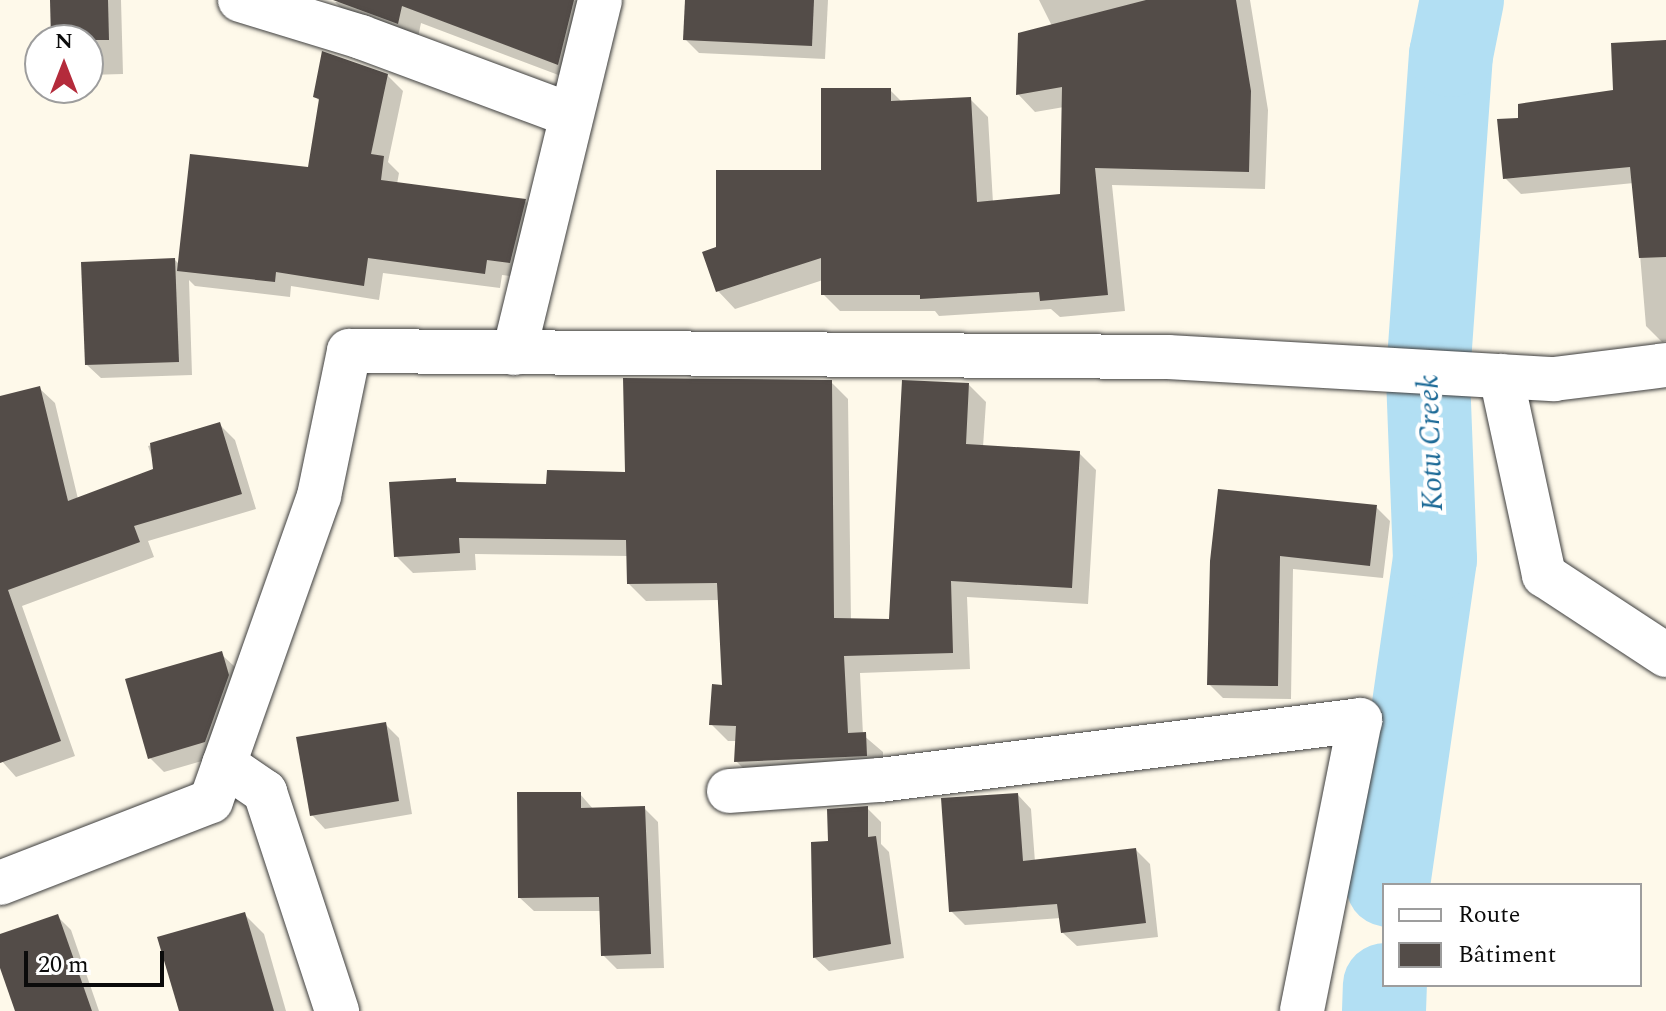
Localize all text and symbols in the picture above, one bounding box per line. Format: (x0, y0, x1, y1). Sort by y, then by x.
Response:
north arrow (24, 24, 104, 104)
text: N (55, 25, 73, 58)
water label: Kotu Creek (1411, 374, 1451, 512)
legend (1382, 883, 1642, 987)
text: Route (1458, 897, 1520, 933)
scale bar (28, 935, 168, 985)
text: Bâtiment (1458, 937, 1556, 973)
text: 20 m (38, 947, 89, 983)

